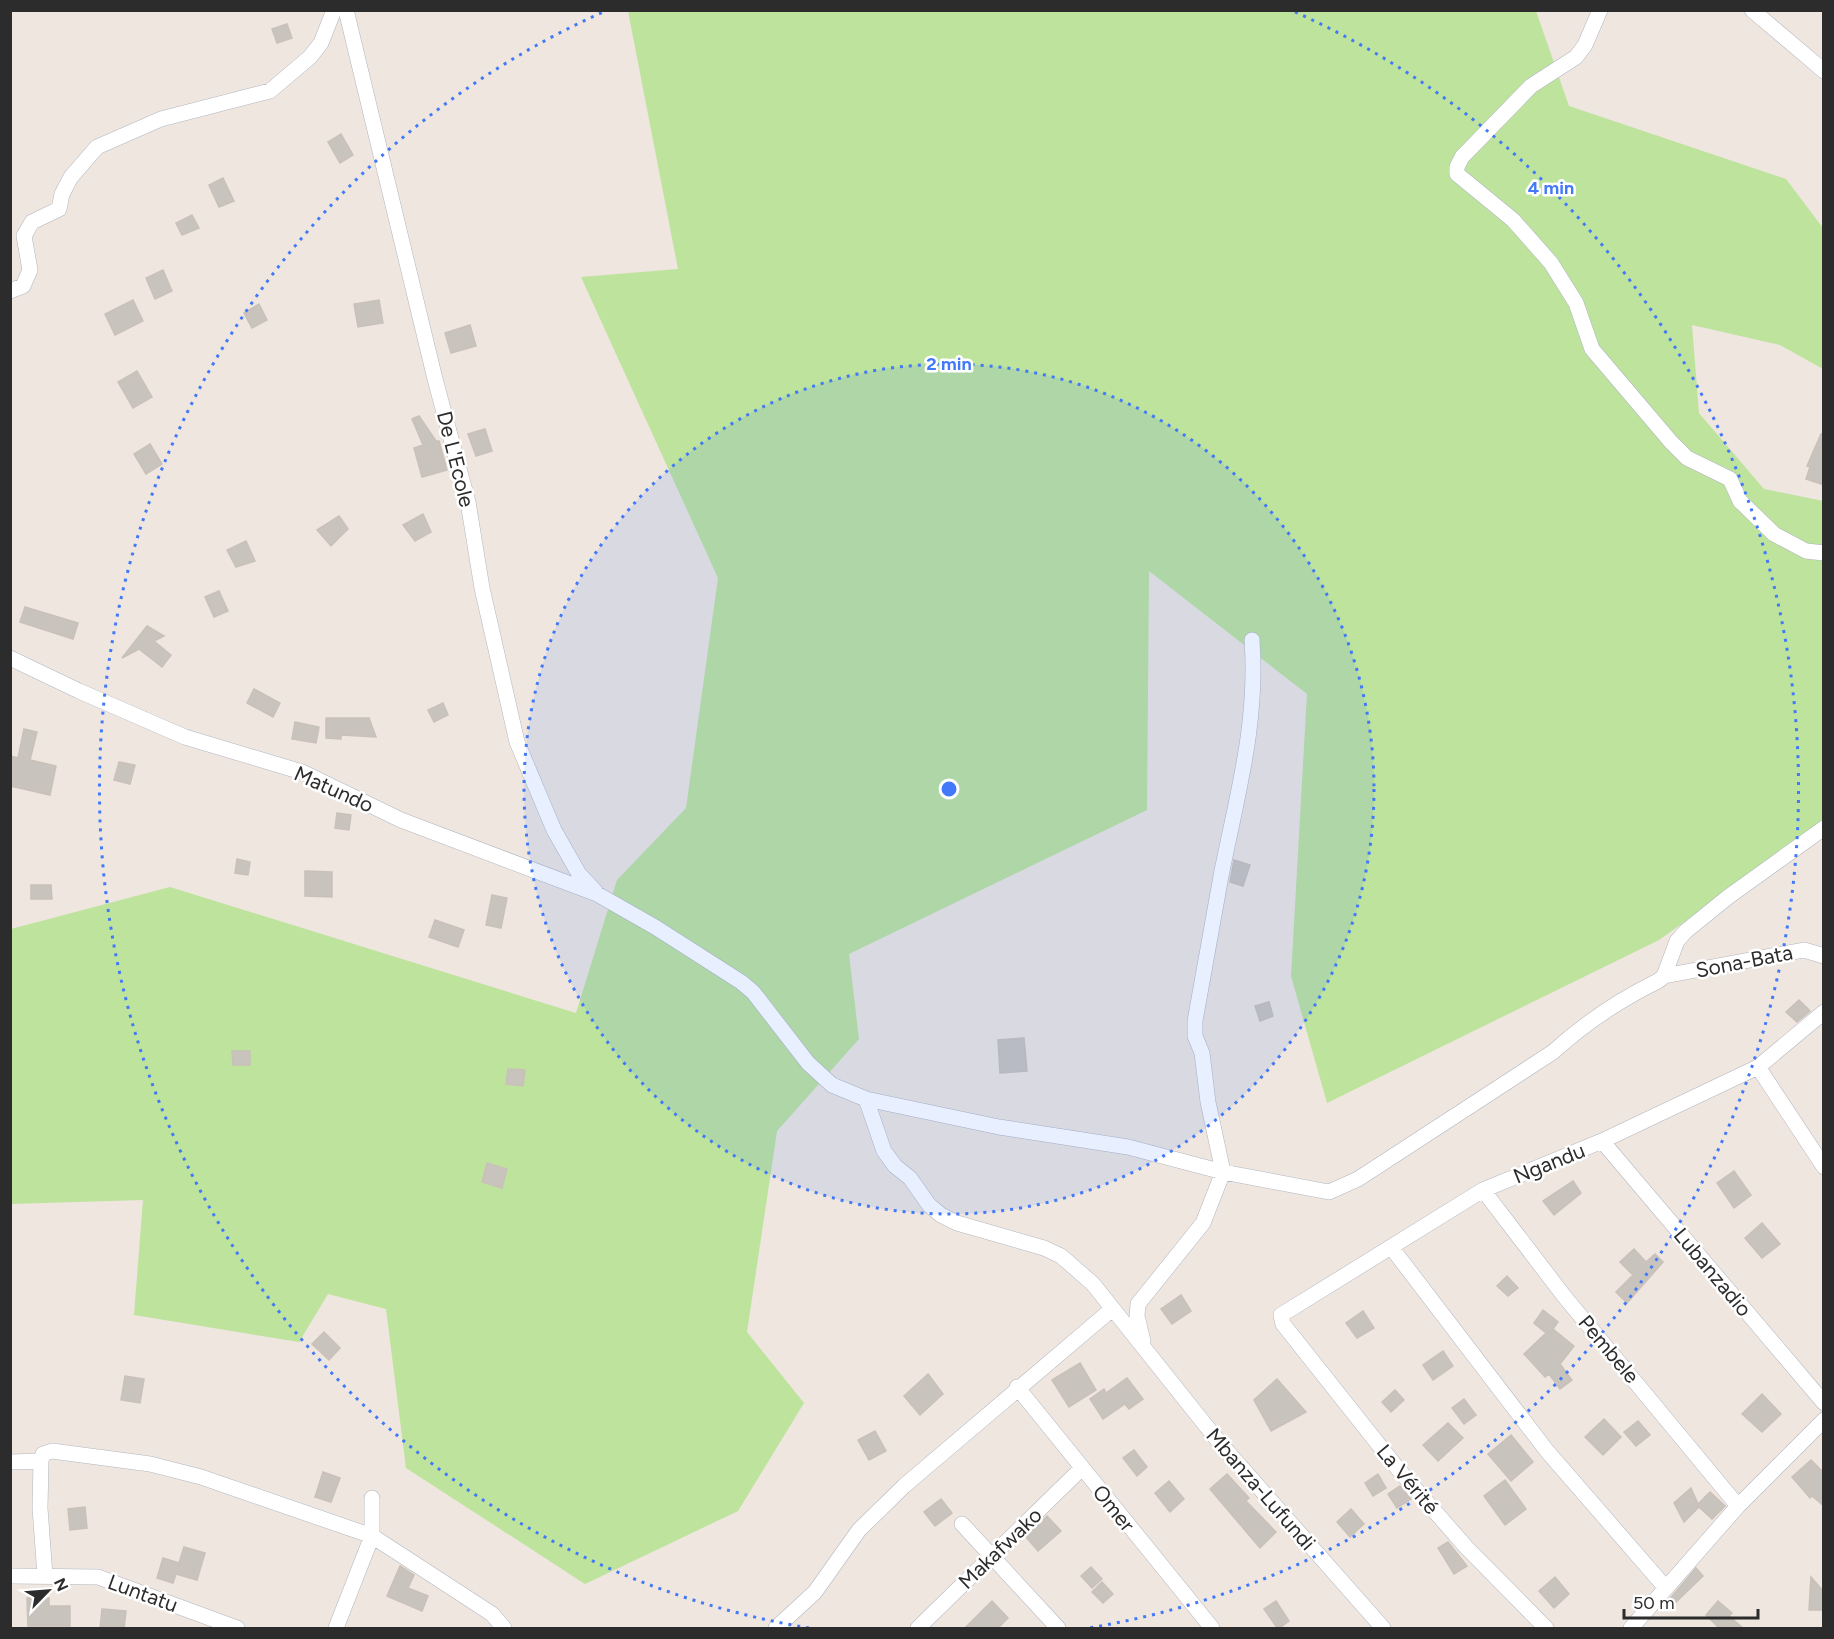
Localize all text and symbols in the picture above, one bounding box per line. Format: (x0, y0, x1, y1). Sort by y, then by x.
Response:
text: 4 min (1528, 177, 1574, 199)
text: 2 min (926, 353, 972, 375)
street label: De L'Ecole (432, 408, 480, 510)
street label: Matundo (290, 760, 378, 818)
centre of rings (939, 779, 959, 799)
street label: Sona-Bata (1693, 939, 1795, 983)
street label: Ngandu (1510, 1137, 1588, 1189)
street label: Lubanzadio (1669, 1223, 1757, 1321)
street label: Pembele (1573, 1310, 1645, 1388)
street label: Mbanza-Lufundi (1201, 1423, 1321, 1555)
street label: La Vérité (1372, 1439, 1444, 1519)
street label: Omer (1088, 1480, 1140, 1536)
street label: Makafwako (953, 1502, 1047, 1594)
north arrow (18, 1561, 78, 1621)
street label: Luntatu (105, 1569, 181, 1617)
text: N (50, 1575, 72, 1594)
scale bar (1624, 1582, 1758, 1620)
text: 50 m (1633, 1592, 1675, 1614)

